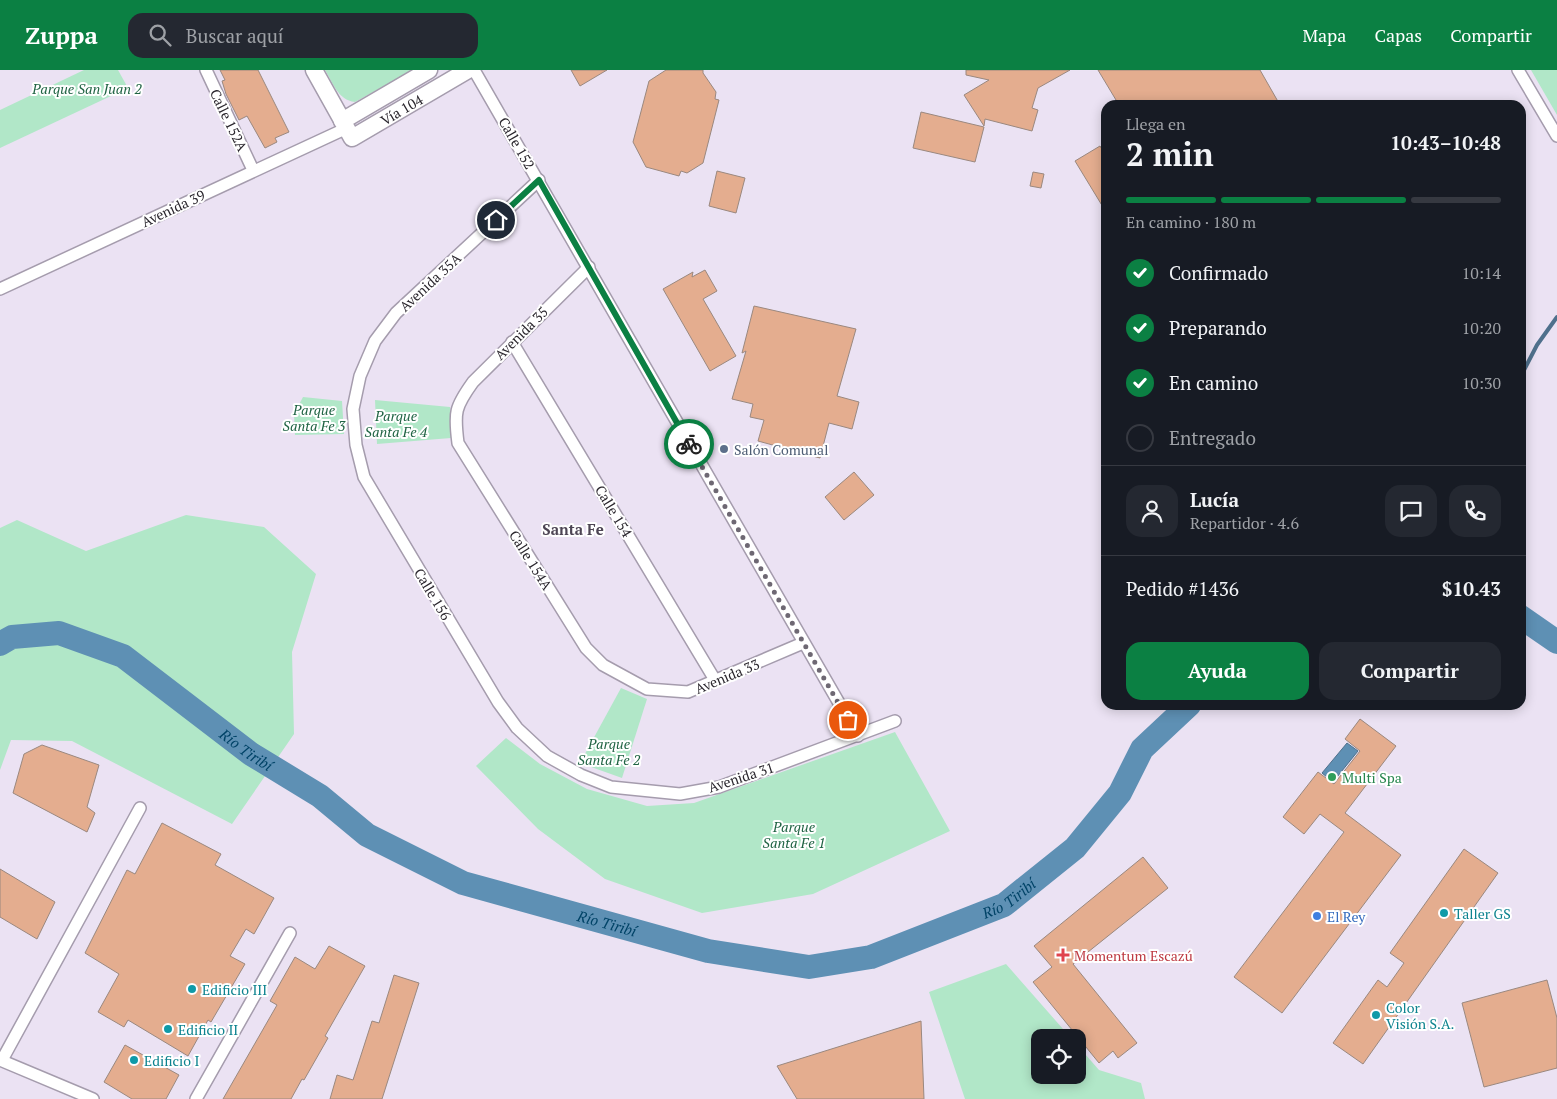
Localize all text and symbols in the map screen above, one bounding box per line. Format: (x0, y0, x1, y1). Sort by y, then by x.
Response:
search box (128, 13, 478, 58)
text: Zuppa (25, 19, 98, 51)
icon: search (146, 21, 174, 49)
text: Buscar aquí (186, 23, 284, 48)
text: Mapa (1302, 23, 1346, 47)
text: Capas (1374, 23, 1422, 47)
text: Compartir (1450, 23, 1532, 47)
park label: Parque San Juan 2 (31, 79, 142, 98)
street label: Calle 152A (206, 86, 252, 155)
street label: Vía 104 (377, 89, 426, 129)
street label: Calle 152 (494, 113, 540, 173)
text: Llega en (1126, 113, 1186, 135)
text: 10:43–10:48 (1390, 130, 1501, 155)
text: 2 min (1126, 133, 1214, 175)
street label: Avenida 39 (138, 185, 208, 231)
pin (475, 199, 517, 241)
icon: home (482, 206, 510, 234)
text: En camino · 180 m (1126, 211, 1256, 233)
street label: Avenida 35A (395, 248, 465, 315)
icon: check (1126, 259, 1154, 287)
text: Confirmado (1169, 260, 1268, 285)
text: 10:14 (1462, 262, 1501, 284)
street label: Avenida 35 (490, 302, 552, 364)
icon: check (1126, 314, 1154, 342)
text: Preparando (1169, 315, 1267, 340)
text: 10:20 (1462, 317, 1501, 339)
icon: check (1126, 369, 1154, 397)
text: En camino (1169, 370, 1258, 395)
text: 10:30 (1462, 372, 1501, 394)
park label: Parque Santa Fe 3 (283, 400, 346, 435)
park label: Parque Santa Fe 4 (365, 406, 428, 441)
courier (664, 419, 714, 469)
text: Entregado (1169, 425, 1256, 450)
icon: bike (675, 430, 703, 458)
place label: Salón Comunal (734, 440, 828, 459)
marker: Salón Comunal (718, 443, 730, 455)
street label: Calle 154 (591, 482, 637, 541)
button: person (1126, 485, 1178, 537)
button: chat (1385, 485, 1437, 537)
button: phone (1449, 485, 1501, 537)
text: Lucía (1190, 487, 1239, 512)
text: Repartidor · 4.6 (1190, 512, 1299, 534)
district label: Santa Fe (542, 519, 604, 539)
street label: Calle 154A (505, 527, 557, 594)
street label: Calle 156 (410, 565, 456, 624)
text: Pedido #1436 (1126, 576, 1239, 601)
text: $10.43 (1442, 576, 1501, 601)
button: Ayuda (1126, 642, 1309, 700)
button: Compartir (1319, 642, 1501, 700)
street label: Avenida 33 (692, 654, 762, 698)
pin (827, 699, 869, 741)
icon: bag (834, 706, 862, 734)
water label: Río Tiribí (215, 723, 278, 776)
park label: Parque Santa Fe 2 (578, 734, 641, 769)
street label: Avenida 31 (706, 757, 776, 797)
place label: Multi Spa (1342, 768, 1402, 787)
marker: Multi Spa (1326, 771, 1338, 783)
park label: Parque Santa Fe 1 (763, 817, 825, 852)
water label: Río Tiribí (978, 872, 1041, 923)
place label: Taller GS (1454, 904, 1511, 923)
water label: Río Tiribí (574, 905, 641, 941)
place label: El Rey (1327, 907, 1366, 926)
marker: Taller GS (1438, 907, 1450, 919)
marker: El Rey (1311, 910, 1323, 922)
place label: Momentum Escazú (1074, 946, 1193, 965)
marker: Momentum Escazú (1056, 948, 1070, 962)
place label: Edificio III (202, 980, 267, 999)
marker: Edificio III (186, 983, 198, 995)
place label: Color Visión S.A. (1386, 998, 1454, 1033)
marker: Color Visión S.A. (1370, 1009, 1382, 1021)
place label: Edificio II (178, 1020, 238, 1039)
marker: Edificio II (162, 1023, 174, 1035)
map controls (1031, 1029, 1086, 1084)
button: locate (1031, 1029, 1086, 1084)
place label: Edificio I (144, 1051, 199, 1070)
marker: Edificio I (128, 1054, 140, 1066)

